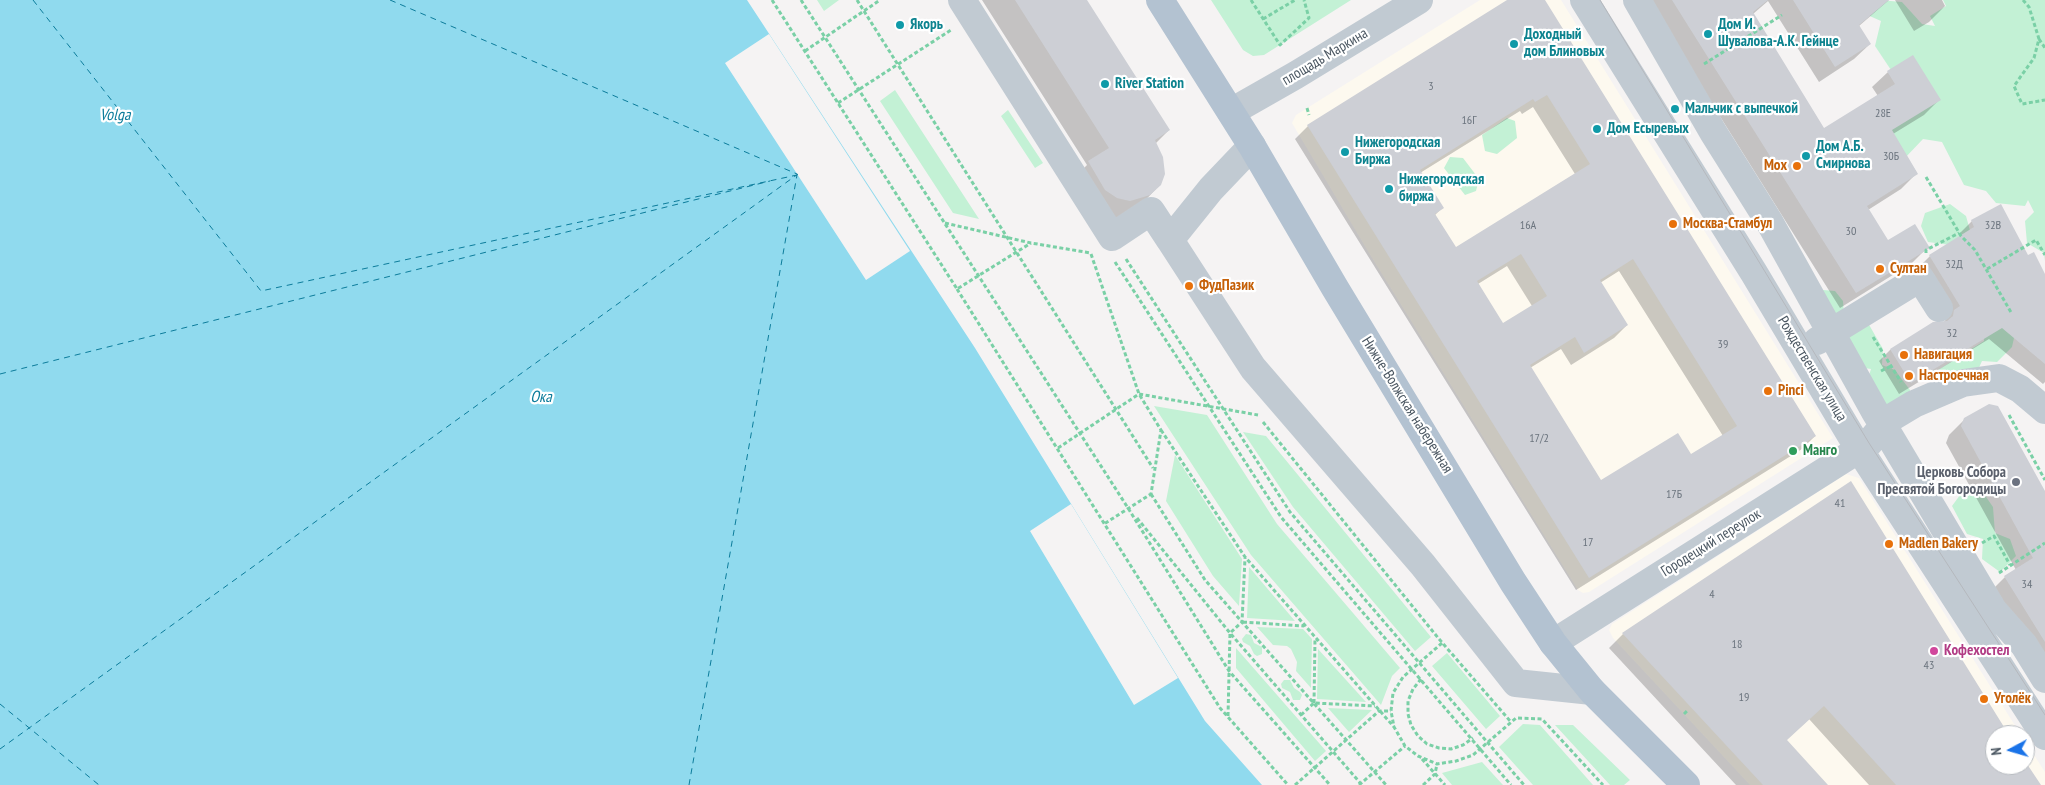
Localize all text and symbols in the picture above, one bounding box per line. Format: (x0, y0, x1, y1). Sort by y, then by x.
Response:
place label: Якорь (910, 16, 943, 34)
place label: Дом И. Шувалова-А.К. Гейнце (1718, 16, 1839, 51)
marker: Якорь (894, 19, 906, 31)
street label: площадь Маркина (1279, 24, 1371, 90)
place label: Доходный дом Блиновых (1524, 26, 1605, 61)
marker: Дом И. Шувалова-А.К. Гейнце (1702, 28, 1714, 40)
marker: Доходный дом Блиновых (1508, 38, 1520, 50)
place label: River Station (1115, 75, 1184, 93)
marker: River Station (1099, 78, 1111, 90)
house number: 3 (1428, 80, 1434, 94)
place label: Мальчик с выпечкой (1685, 100, 1798, 118)
marker: Мальчик с выпечкой (1669, 103, 1681, 115)
water label: Volga (100, 105, 130, 125)
house number: 28Е (1875, 107, 1891, 121)
house number: 16Г (1461, 114, 1477, 128)
place label: Дом Есыревых (1607, 120, 1689, 138)
marker: Дом Есыревых (1591, 123, 1603, 135)
place label: Нижегородская Биржа (1355, 134, 1440, 169)
place label: Дом А.Б. Смирнова (1816, 138, 1870, 173)
marker: Нижегородская Биржа (1339, 146, 1351, 158)
marker: Дом А.Б. Смирнова (1800, 150, 1812, 162)
house number: 30Б (1883, 150, 1899, 164)
place label: Мох (1764, 157, 1787, 175)
marker: Мох (1791, 160, 1803, 172)
place label: Нижегородская биржа (1399, 171, 1484, 206)
marker: Нижегородская биржа (1383, 183, 1395, 195)
place label: Москва-Стамбул (1683, 215, 1772, 233)
marker: Москва-Стамбул (1667, 218, 1679, 230)
house number: 16А (1520, 219, 1536, 233)
house number: 32В (1985, 219, 2001, 233)
house number: 30 (1846, 225, 1856, 239)
house number: 32Д (1945, 258, 1963, 272)
place label: Султан (1890, 260, 1927, 278)
marker: Султан (1874, 263, 1886, 275)
place label: ФудПазик (1199, 277, 1254, 295)
marker: ФудПазик (1183, 280, 1195, 292)
street label: Рождественская улица (1774, 313, 1850, 425)
house number: 32 (1947, 327, 1957, 341)
street label: Нижне-Волжская набережная (1358, 333, 1456, 477)
house number: 39 (1718, 338, 1728, 352)
place label: Навигация (1914, 346, 1972, 364)
marker: Навигация (1898, 349, 1910, 361)
place label: Настроечная (1919, 367, 1989, 385)
marker: Настроечная (1903, 370, 1915, 382)
place label: Pinci (1778, 382, 1804, 400)
marker: Pinci (1762, 385, 1774, 397)
water label: Ока (530, 387, 552, 407)
house number: 17/2 (1529, 432, 1549, 446)
place label: Манго (1803, 442, 1837, 460)
marker: Манго (1787, 445, 1799, 457)
place label: Церковь Собора Пресвятой Богородицы (1877, 464, 2006, 499)
marker: Церковь Собора Пресвятой Богородицы (2010, 476, 2022, 488)
house number: 17Б (1666, 488, 1682, 502)
house number: 41 (1835, 497, 1845, 511)
street label: Городецкий переулок (1658, 505, 1764, 581)
place label: Madlen Bakery (1899, 535, 1978, 553)
house number: 17 (1583, 536, 1593, 550)
marker: Madlen Bakery (1883, 538, 1895, 550)
house number: 34 (2022, 578, 2032, 592)
house number: 4 (1709, 588, 1715, 602)
house number: 18 (1732, 638, 1742, 652)
place label: Кофехостел (1944, 642, 2009, 660)
marker: Кофехостел (1928, 645, 1940, 657)
house number: 43 (1924, 659, 1934, 673)
place label: Уголёк (1994, 690, 2031, 708)
house number: 19 (1739, 691, 1749, 705)
marker: Уголёк (1978, 693, 1990, 705)
north arrow (1985, 725, 2035, 775)
text: N (1987, 747, 2005, 756)

